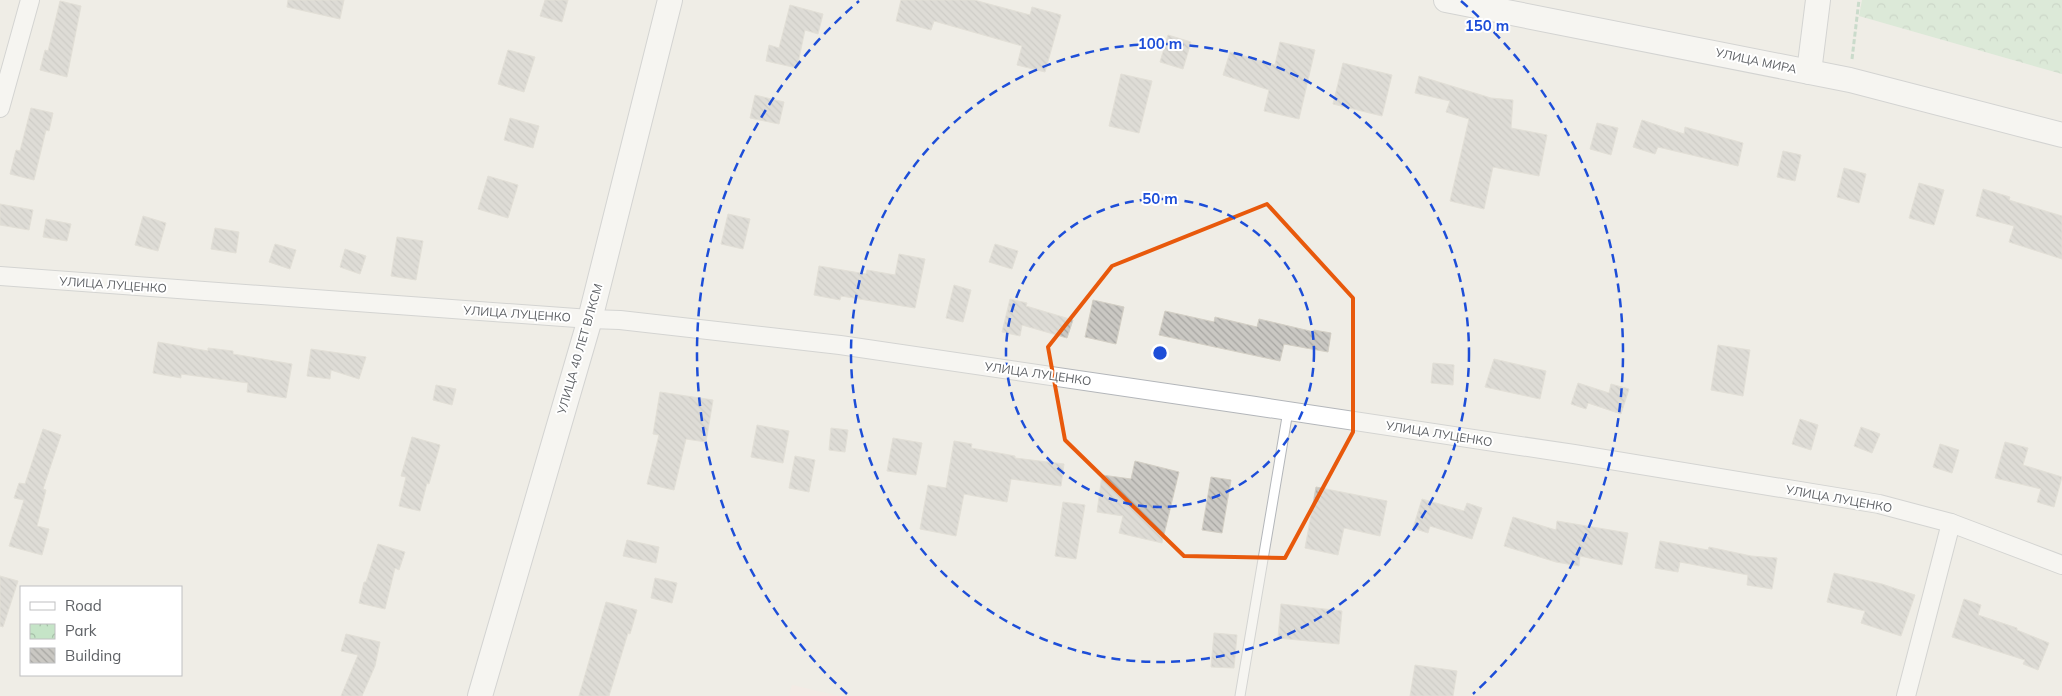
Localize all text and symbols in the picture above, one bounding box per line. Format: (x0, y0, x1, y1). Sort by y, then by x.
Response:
text: 150 m (1465, 16, 1509, 35)
text: 100 m (1138, 34, 1182, 53)
street label: УЛИЦА МИРА (1713, 44, 1798, 76)
text: 50 m (1142, 189, 1178, 208)
street label: УЛИЦА ЛУЦЕНКО (58, 273, 167, 296)
street label: УЛИЦА 40 ЛЕТ ВЛКСМ (553, 282, 605, 417)
street label: УЛИЦА ЛУЦЕНКО (462, 302, 571, 325)
centre of rings (1151, 344, 1169, 362)
street label: УЛИЦА ЛУЦЕНКО (983, 358, 1092, 388)
street label: УЛИЦА ЛУЦЕНКО (1384, 418, 1493, 449)
street label: УЛИЦА ЛУЦЕНКО (1784, 482, 1893, 515)
legend (20, 586, 182, 676)
text: Road (65, 596, 102, 615)
text: Park (65, 621, 97, 640)
text: Building (65, 646, 121, 665)

